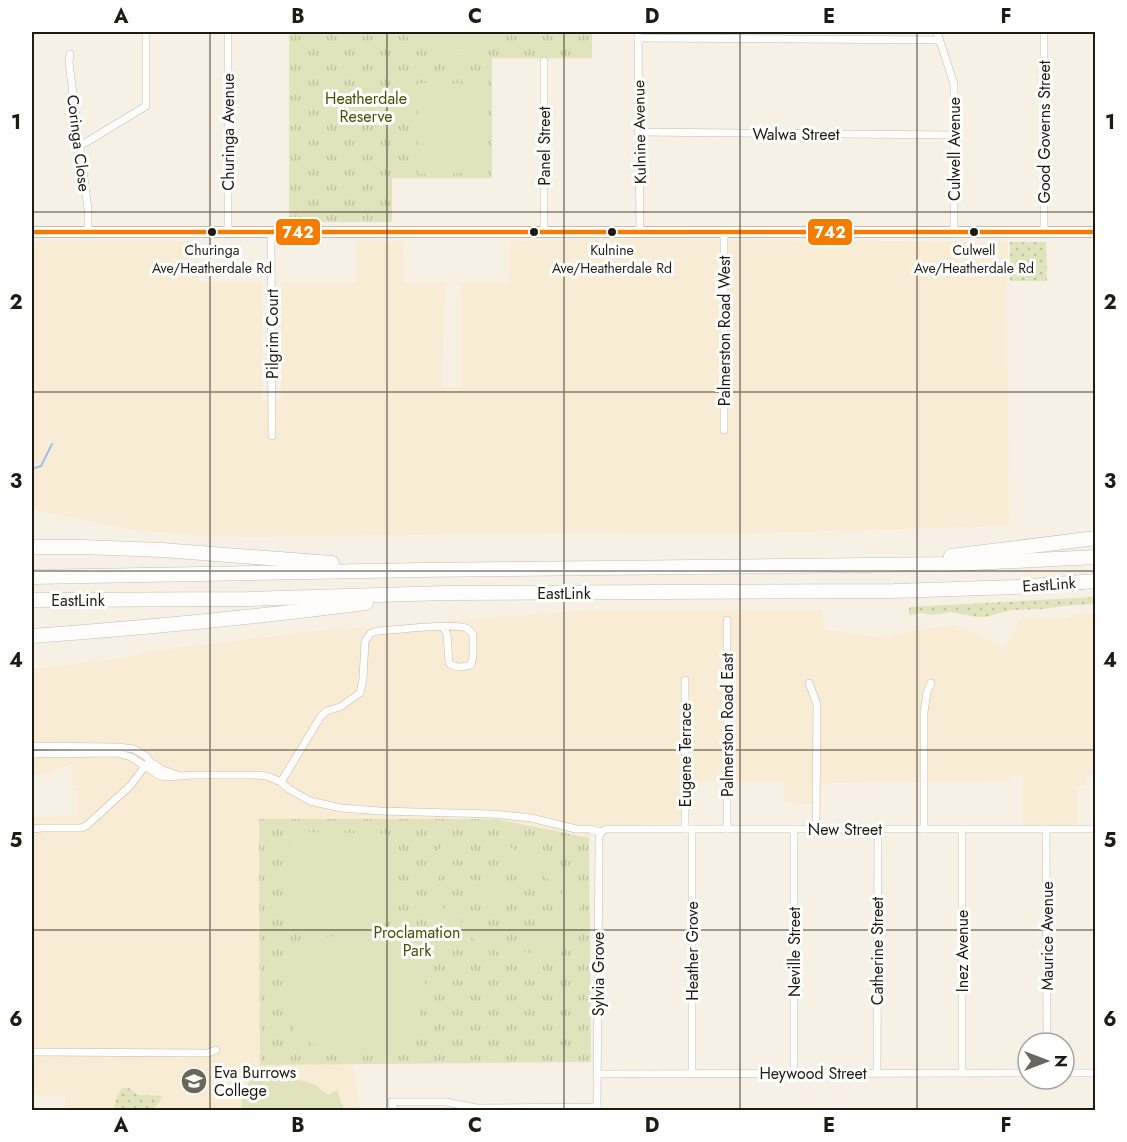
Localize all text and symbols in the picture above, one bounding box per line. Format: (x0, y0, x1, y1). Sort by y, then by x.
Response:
text: A (113, 2, 129, 31)
text: B (291, 2, 305, 31)
text: C (468, 2, 482, 31)
text: D (645, 2, 659, 31)
text: E (823, 2, 835, 31)
text: F (1000, 2, 1012, 31)
street label: Good Governs Street (1033, 60, 1056, 204)
street label: Churinga Avenue (217, 73, 240, 191)
street label: Kulnine Avenue (627, 80, 652, 184)
park label: Heatherdale Reserve (325, 87, 407, 128)
street label: Coringa Close (61, 93, 96, 193)
street label: Culwell Avenue (943, 97, 966, 201)
street label: Panel Street (533, 106, 556, 186)
text: 1 (11, 108, 21, 137)
text: 1 (1105, 108, 1115, 137)
street label: Walwa Street (752, 123, 840, 146)
line badge: 742 (275, 218, 321, 246)
line badge: 742 (807, 218, 853, 246)
text: 742 (282, 221, 314, 244)
text: 742 (814, 221, 846, 244)
marker: Churinga Ave/Heatherdale Rd (206, 226, 218, 238)
unlabelled marker (528, 226, 540, 238)
marker: Kulnine Ave/Heatherdale Rd (606, 226, 618, 238)
marker: Culwell Ave/Heatherdale Rd (968, 226, 980, 238)
place label: Churinga Ave/Heatherdale Rd (152, 240, 272, 278)
place label: Kulnine Ave/Heatherdale Rd (552, 240, 672, 278)
place label: Culwell Ave/Heatherdale Rd (914, 240, 1034, 278)
street label: Palmerston Road West (713, 256, 736, 406)
text: 2 (9, 288, 23, 317)
text: 2 (1103, 288, 1117, 317)
street label: Pilgrim Court (261, 289, 284, 379)
text: 3 (10, 467, 22, 496)
text: 3 (1104, 467, 1116, 496)
street label: EastLink (1022, 571, 1078, 598)
street label: EastLink (537, 582, 592, 605)
street label: EastLink (51, 589, 106, 612)
text: 4 (9, 646, 23, 675)
text: 4 (1103, 646, 1117, 675)
street label: Palmerston Road East (716, 653, 739, 797)
street label: Eugene Terrace (674, 703, 697, 807)
street label: New Street (808, 818, 882, 841)
text: 5 (10, 826, 23, 855)
text: 5 (1104, 826, 1117, 855)
street label: Maurice Avenue (1036, 881, 1059, 991)
street label: Catherine Street (866, 897, 889, 1005)
street label: Heather Grove (681, 901, 704, 1001)
street label: Neville Street (783, 907, 806, 997)
street label: Inez Avenue (951, 910, 974, 992)
park label: Proclamation Park (374, 921, 460, 962)
street label: Sylvia Grove (587, 932, 610, 1016)
text: 6 (9, 1005, 23, 1034)
text: 6 (1103, 1005, 1117, 1034)
north arrow (1016, 1031, 1076, 1091)
text: N (1049, 1055, 1072, 1067)
place label: Eva Burrows College (214, 1061, 296, 1102)
street label: Heywood Street (759, 1062, 867, 1085)
school or university icon: Eva Burrows College (179, 1066, 209, 1096)
text: A (113, 1111, 129, 1140)
text: B (291, 1111, 305, 1140)
text: C (468, 1111, 482, 1140)
text: D (645, 1111, 659, 1140)
text: E (823, 1111, 835, 1140)
text: F (1000, 1111, 1012, 1140)

